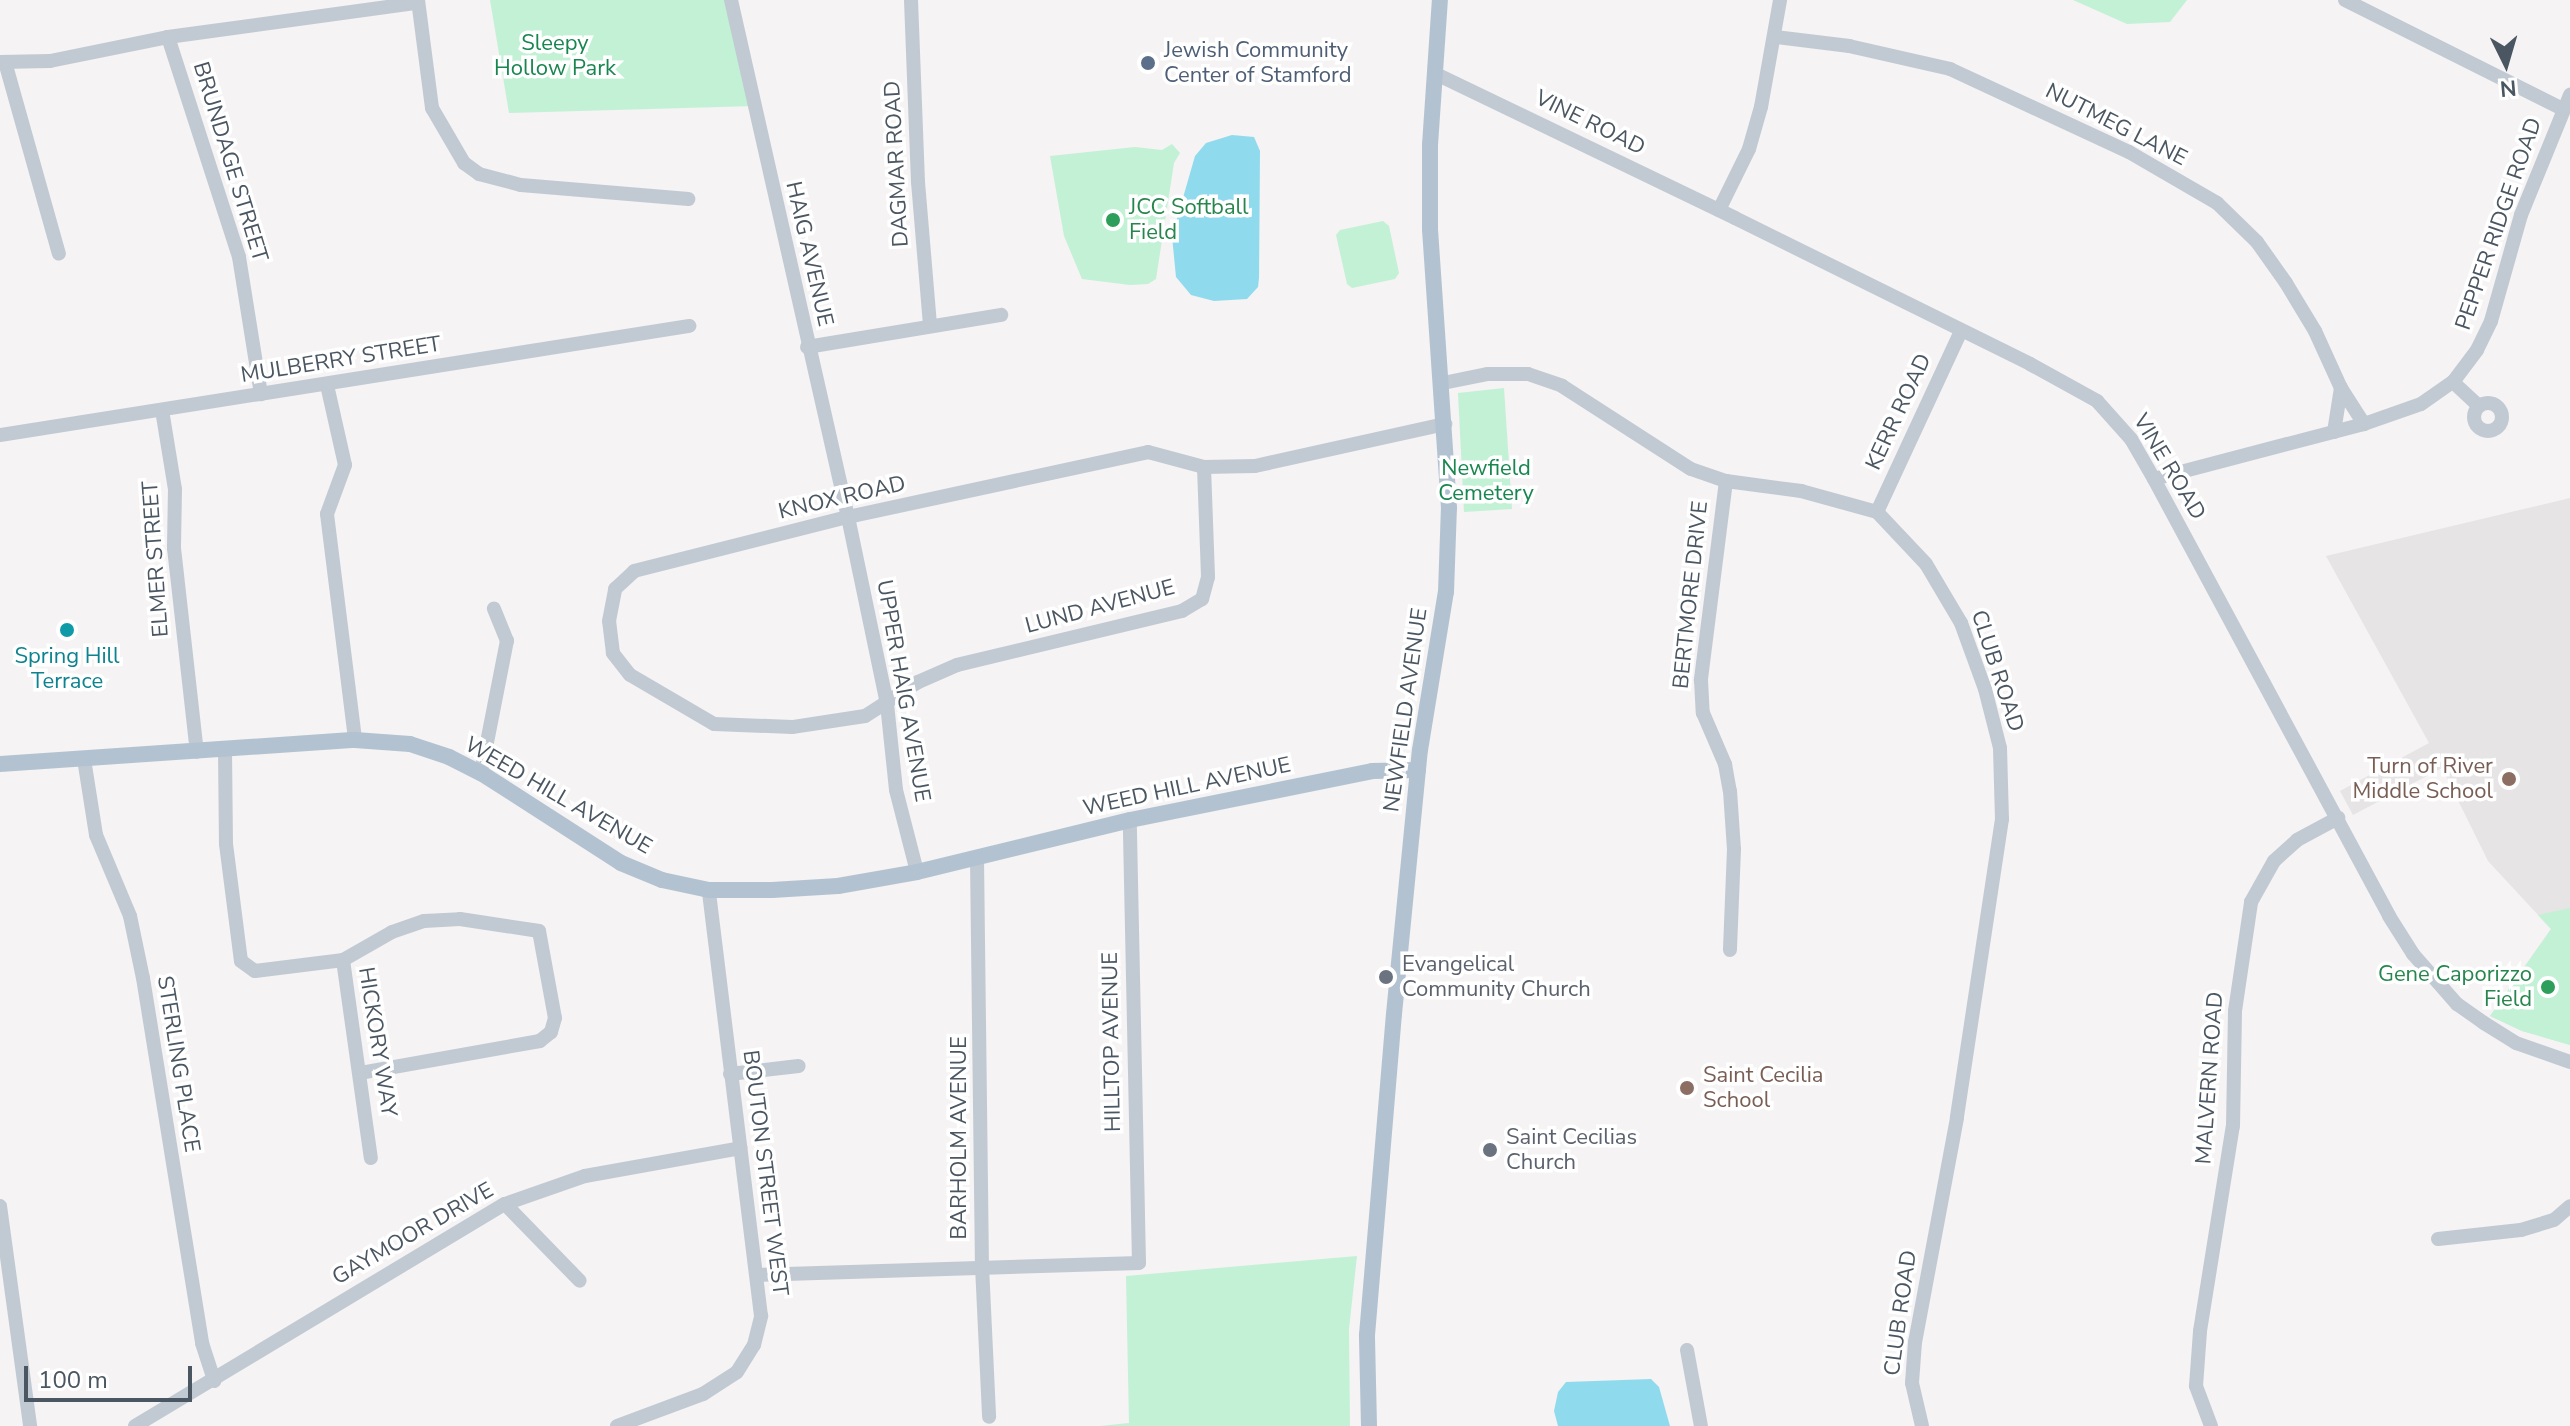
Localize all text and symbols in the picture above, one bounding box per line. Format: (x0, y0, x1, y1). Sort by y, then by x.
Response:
north arrow (2466, 24, 2546, 104)
park label: Sleepy Hollow Park (494, 30, 616, 82)
place label: Jewish Community Center of Stamford (1164, 37, 1352, 88)
marker: Jewish Community Center of Stamford (1139, 54, 1157, 72)
street label: BRUNDAGE STREET (187, 59, 273, 265)
text: N (2499, 72, 2518, 104)
street label: NUTMEG LANE (2041, 78, 2191, 172)
street label: DAGMAR ROAD (879, 80, 915, 248)
street label: VINE ROAD (1531, 85, 1649, 161)
street label: PEPPER RIDGE ROAD (2450, 115, 2548, 333)
street label: HAIG AVENUE (779, 179, 839, 329)
place label: JCC Softball Field (1129, 194, 1249, 246)
marker: JCC Softball Field (1104, 211, 1122, 229)
street label: MULBERRY STREET (239, 331, 443, 389)
street label: KERR ROAD (1861, 350, 1937, 474)
street label: VINE ROAD (2127, 409, 2211, 525)
park label: Newfield Cemetery (1438, 455, 1534, 506)
street label: KNOX ROAD (776, 471, 908, 525)
street label: ELMER STREET (137, 480, 175, 638)
street label: BERTMORE DRIVE (1668, 500, 1714, 690)
street label: LUND AVENUE (1022, 574, 1178, 640)
street label: UPPER HAIG AVENUE (870, 578, 936, 804)
street label: NEWFIELD AVENUE (1379, 606, 1433, 814)
street label: CLUB ROAD (1965, 607, 2029, 735)
marker: Spring Hill Terrace (58, 621, 76, 639)
place label: Spring Hill Terrace (14, 643, 120, 694)
street label: WEED HILL AVENUE (460, 732, 656, 860)
street label: WEED HILL AVENUE (1081, 752, 1293, 822)
place label: Turn of River Middle School (2352, 753, 2493, 804)
marker: Turn of River Middle School (2500, 770, 2518, 788)
place label: Evangelical Community Church (1402, 951, 1591, 1002)
street label: HILLTOP AVENUE (1097, 952, 1127, 1132)
place label: Gene Caporizzo Field (2378, 961, 2532, 1012)
street label: HICKORY WAY (352, 965, 402, 1119)
marker: Evangelical Community Church (1377, 968, 1395, 986)
street label: STERLING PLACE (151, 974, 205, 1154)
marker: Gene Caporizzo Field (2539, 978, 2557, 996)
street label: MALVERN ROAD (2191, 991, 2229, 1165)
street label: BARHOLM AVENUE (947, 1036, 973, 1240)
street label: BOUTON STREET WEST (737, 1049, 793, 1297)
place label: Saint Cecilia School (1703, 1062, 1823, 1114)
marker: Saint Cecilia School (1678, 1079, 1696, 1097)
place label: Saint Cecilias Church (1506, 1124, 1637, 1176)
marker: Saint Cecilias Church (1481, 1141, 1499, 1159)
street label: GAYMOOR DRIVE (328, 1177, 498, 1291)
street label: CLUB ROAD (1879, 1249, 1923, 1377)
scale bar (28, 1350, 196, 1400)
text: 100 m (38, 1364, 108, 1396)

